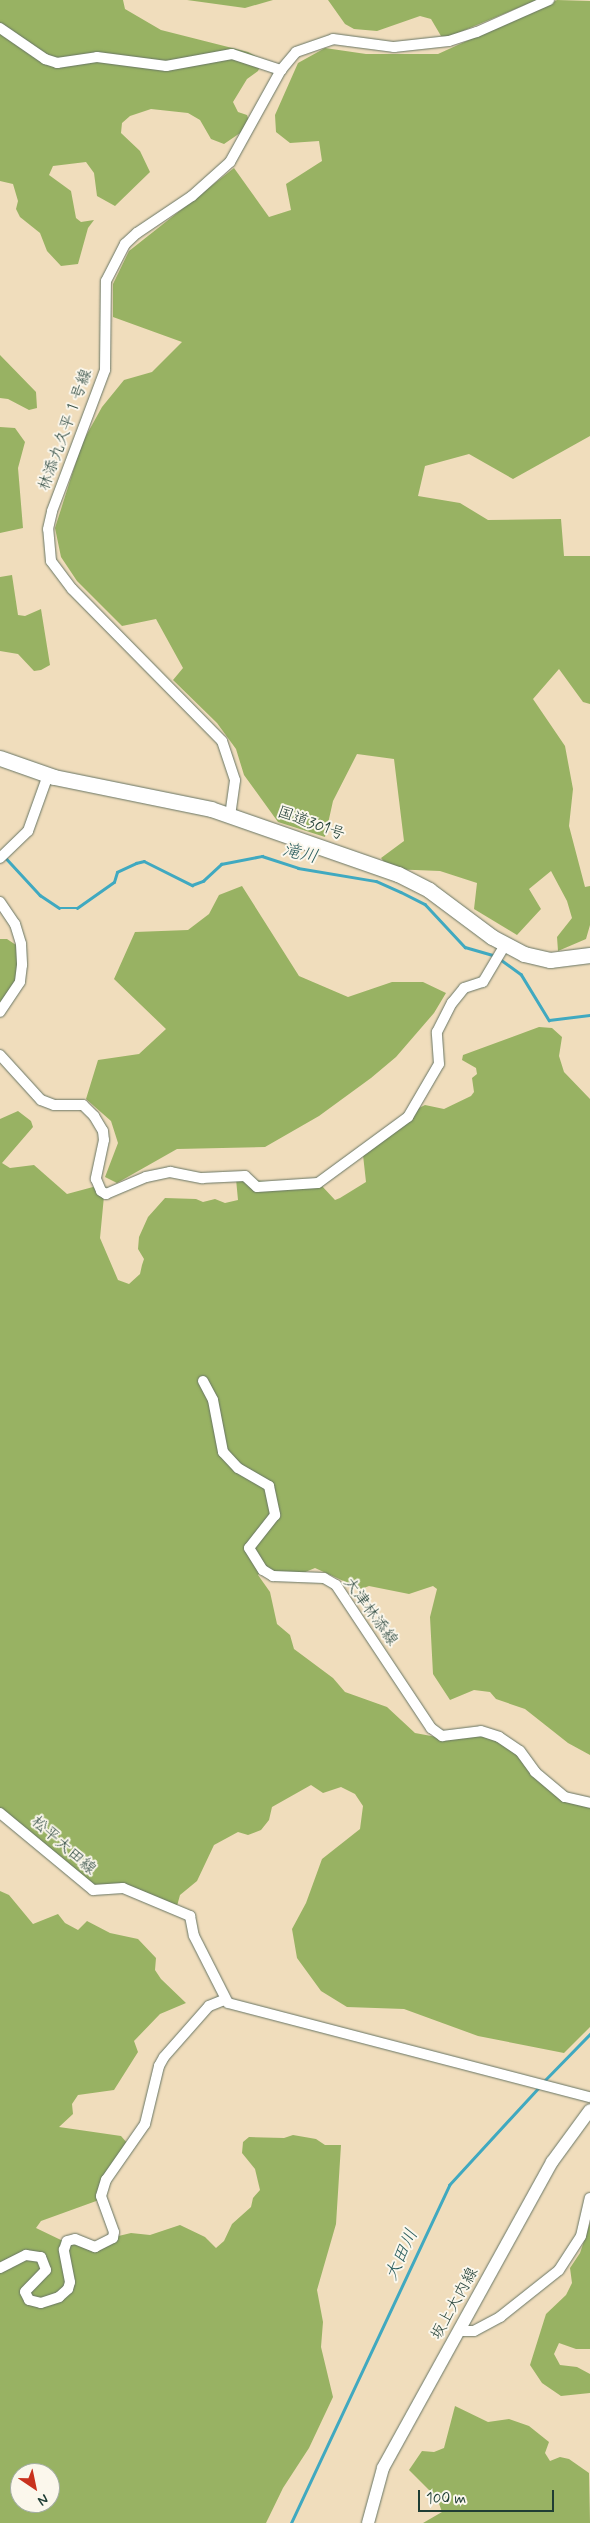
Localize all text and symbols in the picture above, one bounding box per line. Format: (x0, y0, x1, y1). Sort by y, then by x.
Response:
street label: 林添九久平１号線 (35, 367, 97, 493)
street label: 国道301号 (275, 803, 347, 845)
water label: 滝川 (280, 839, 320, 869)
street label: 大津林添線 (339, 1574, 401, 1650)
street label: 松平大田線 (27, 1813, 99, 1879)
water label: 大田川 (381, 2226, 423, 2284)
street label: 坂上大内線 (427, 2264, 483, 2344)
north arrow (10, 2463, 60, 2513)
scale bar (420, 2480, 556, 2512)
text: 100 m (426, 2489, 466, 2509)
text: N (34, 2490, 52, 2510)

